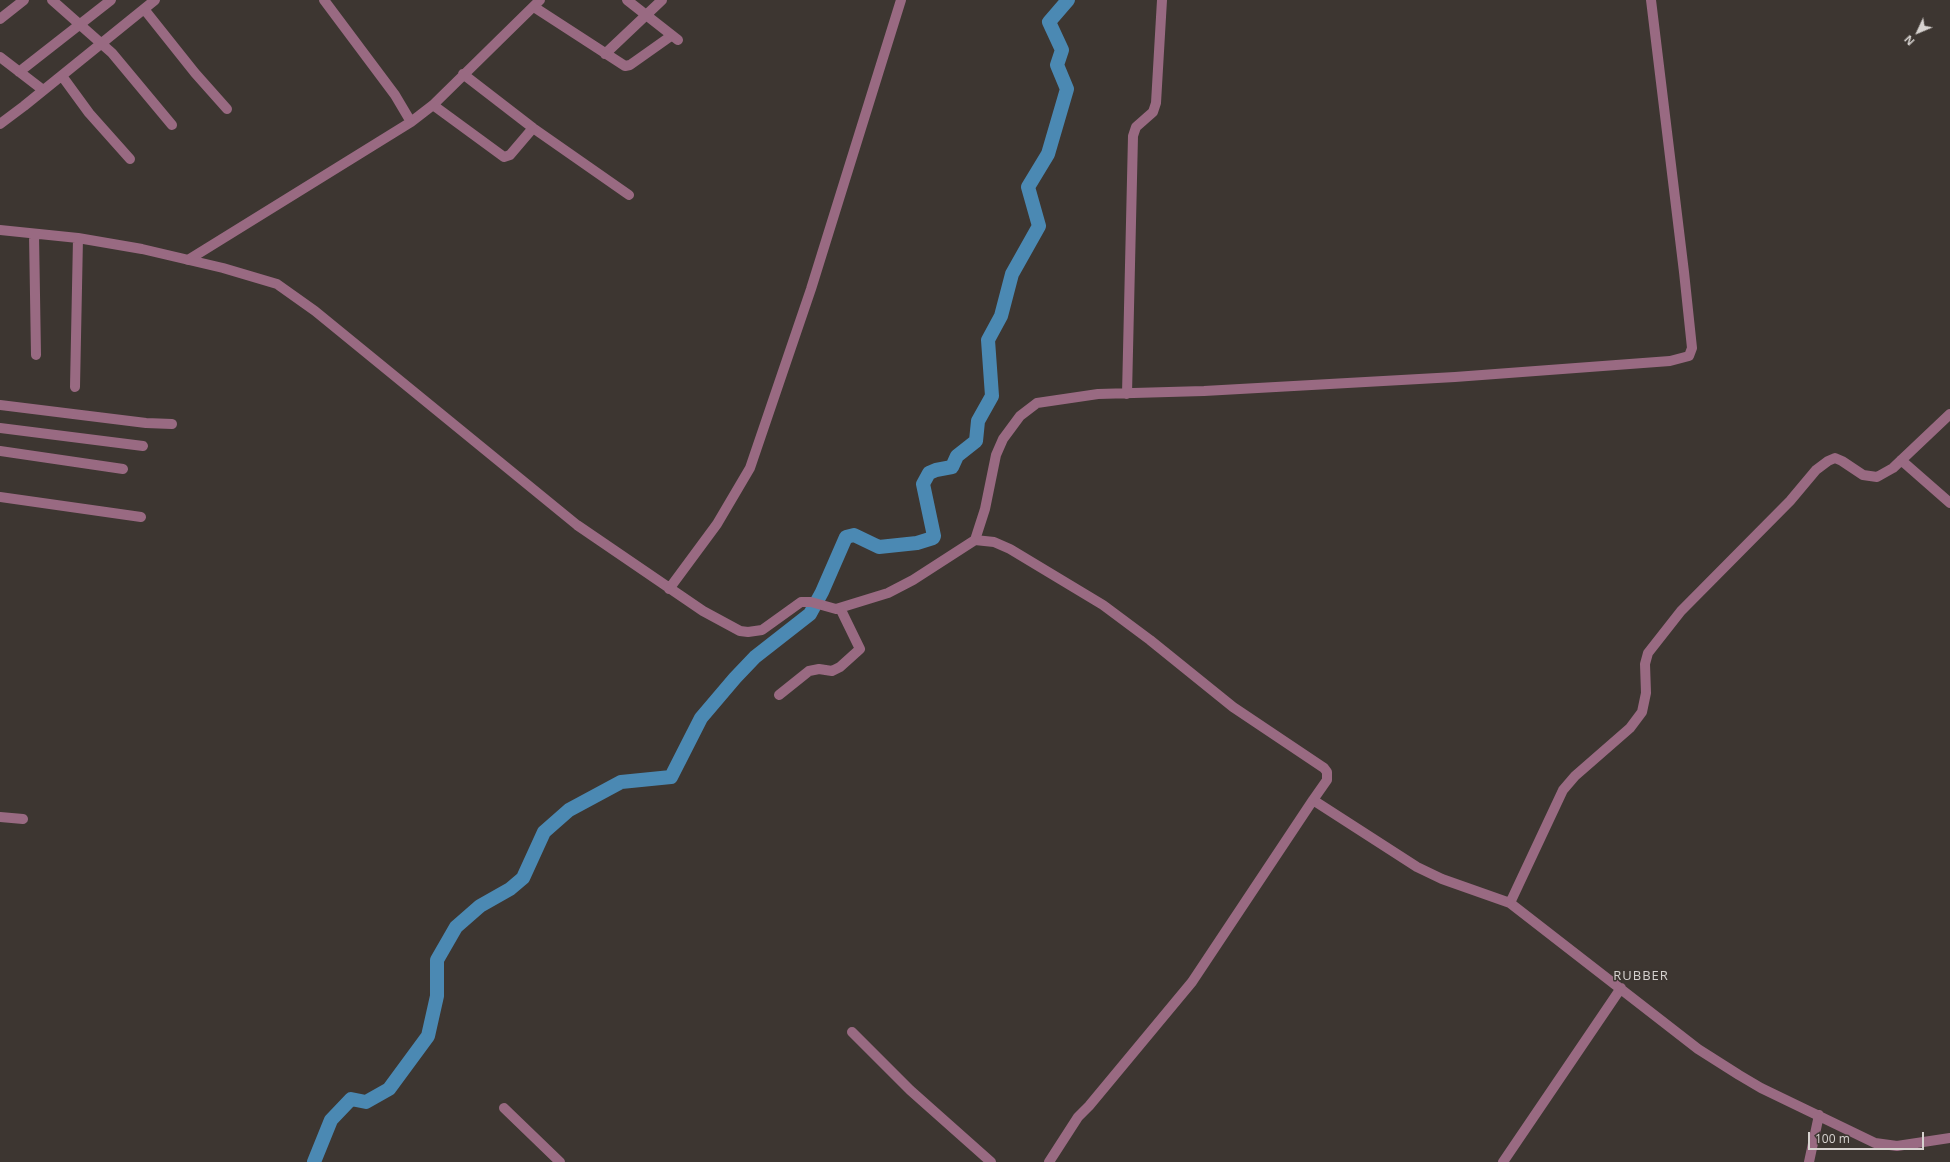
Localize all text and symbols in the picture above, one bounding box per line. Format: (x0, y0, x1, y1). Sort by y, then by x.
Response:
north arrow (1898, 12, 1938, 52)
text: N (1901, 32, 1918, 49)
district label: RUBBER (1613, 968, 1669, 984)
scale bar (1810, 1124, 1926, 1150)
text: 100 m (1815, 1130, 1850, 1147)

